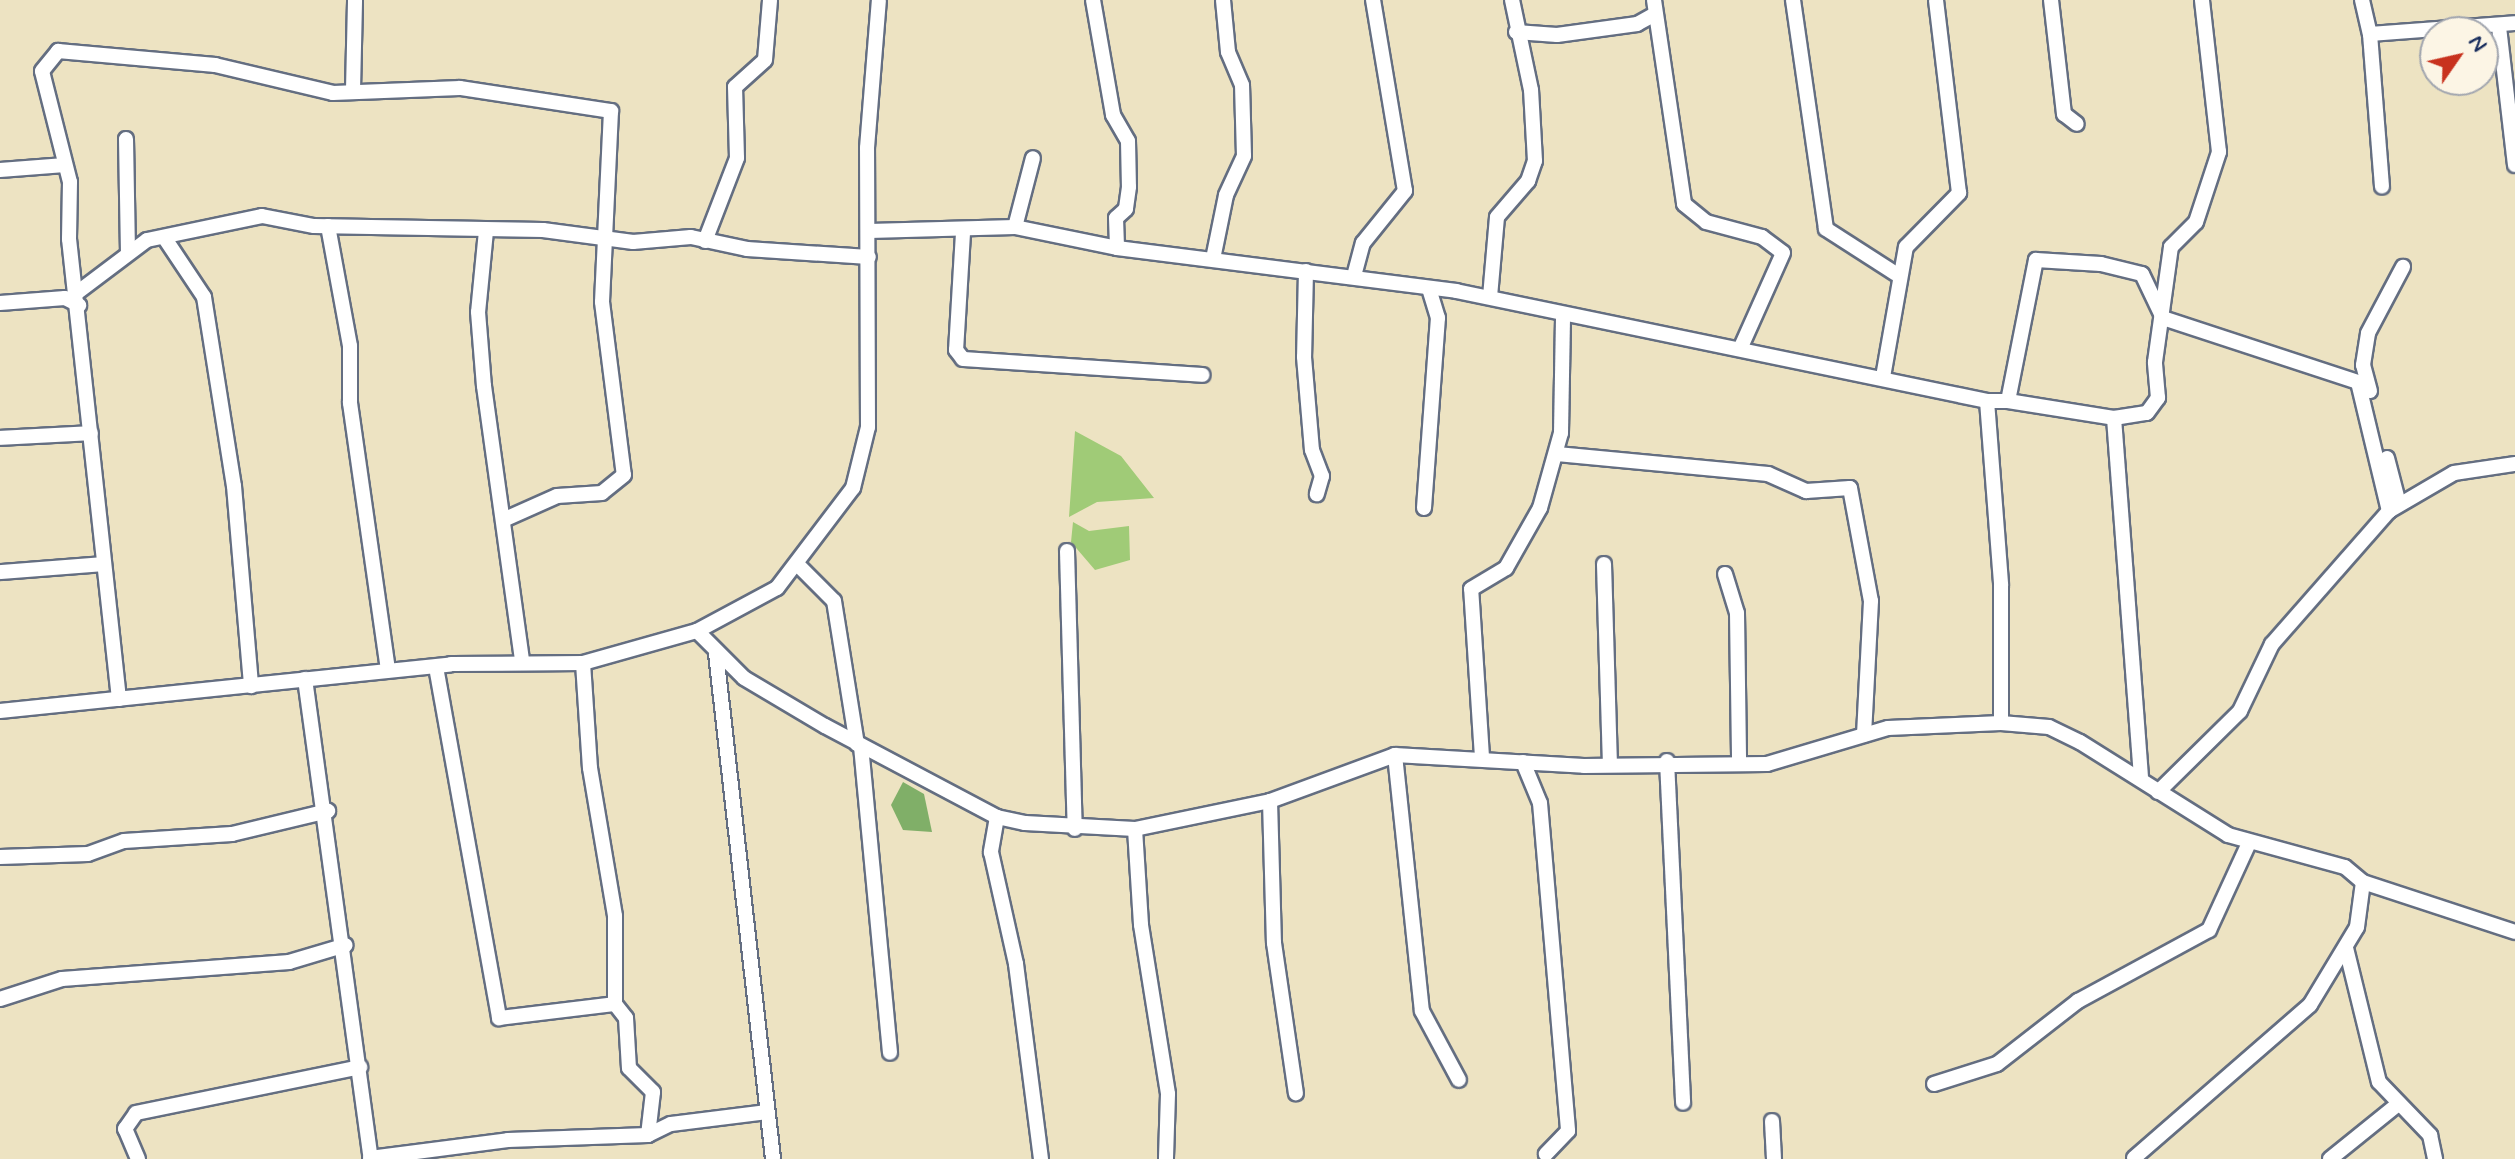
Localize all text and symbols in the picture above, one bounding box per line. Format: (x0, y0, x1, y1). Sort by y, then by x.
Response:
north arrow (2419, 16, 2499, 96)
text: N (2462, 30, 2493, 58)

